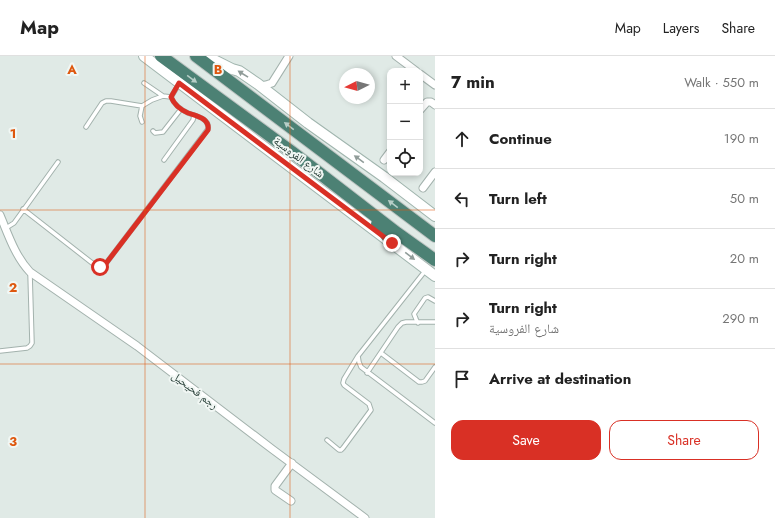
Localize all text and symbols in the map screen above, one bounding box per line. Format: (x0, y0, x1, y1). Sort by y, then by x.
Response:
text: Map (20, 14, 59, 41)
text: Map (615, 18, 641, 38)
text: Layers (663, 18, 699, 38)
text: Share (721, 18, 755, 38)
text: A (66, 60, 77, 79)
text: B (214, 60, 223, 79)
north arrow (339, 68, 375, 104)
map controls (387, 68, 423, 176)
button: + (387, 68, 423, 104)
text: 7 min (451, 70, 495, 94)
one-way arrow (237, 71, 249, 78)
text: Walk · 550 m (684, 73, 759, 92)
one-way arrow (187, 75, 198, 83)
button: − (387, 104, 423, 140)
one-way arrow (283, 121, 294, 130)
text: 1 (10, 124, 16, 143)
icon: ahead (451, 128, 473, 150)
text: Continue (489, 128, 552, 150)
text: 190 m (724, 129, 759, 148)
street label: شارع الفروسية (271, 133, 327, 181)
button: locate (387, 140, 423, 176)
one-way arrow (353, 155, 364, 164)
icon: left (451, 188, 473, 210)
text: Turn left (489, 188, 547, 210)
text: 50 m (730, 189, 759, 208)
one-way arrow (387, 199, 398, 208)
route end (383, 234, 401, 252)
icon: right (451, 248, 473, 270)
text: Turn right (489, 248, 557, 270)
text: 20 m (730, 249, 759, 268)
one-way arrow (404, 252, 415, 261)
route start (91, 258, 109, 276)
text: 2 (9, 278, 17, 297)
text: Turn right (489, 297, 557, 319)
icon: right (451, 308, 473, 330)
text: 290 m (722, 309, 759, 328)
text: شارع الفروسية (489, 319, 559, 338)
street label: رجم فحيحيل (169, 367, 221, 413)
icon: arrive (451, 368, 473, 390)
text: Arrive at destination (489, 368, 631, 390)
button: Save (451, 420, 601, 460)
button: Share (609, 420, 759, 460)
text: 3 (9, 432, 17, 451)

